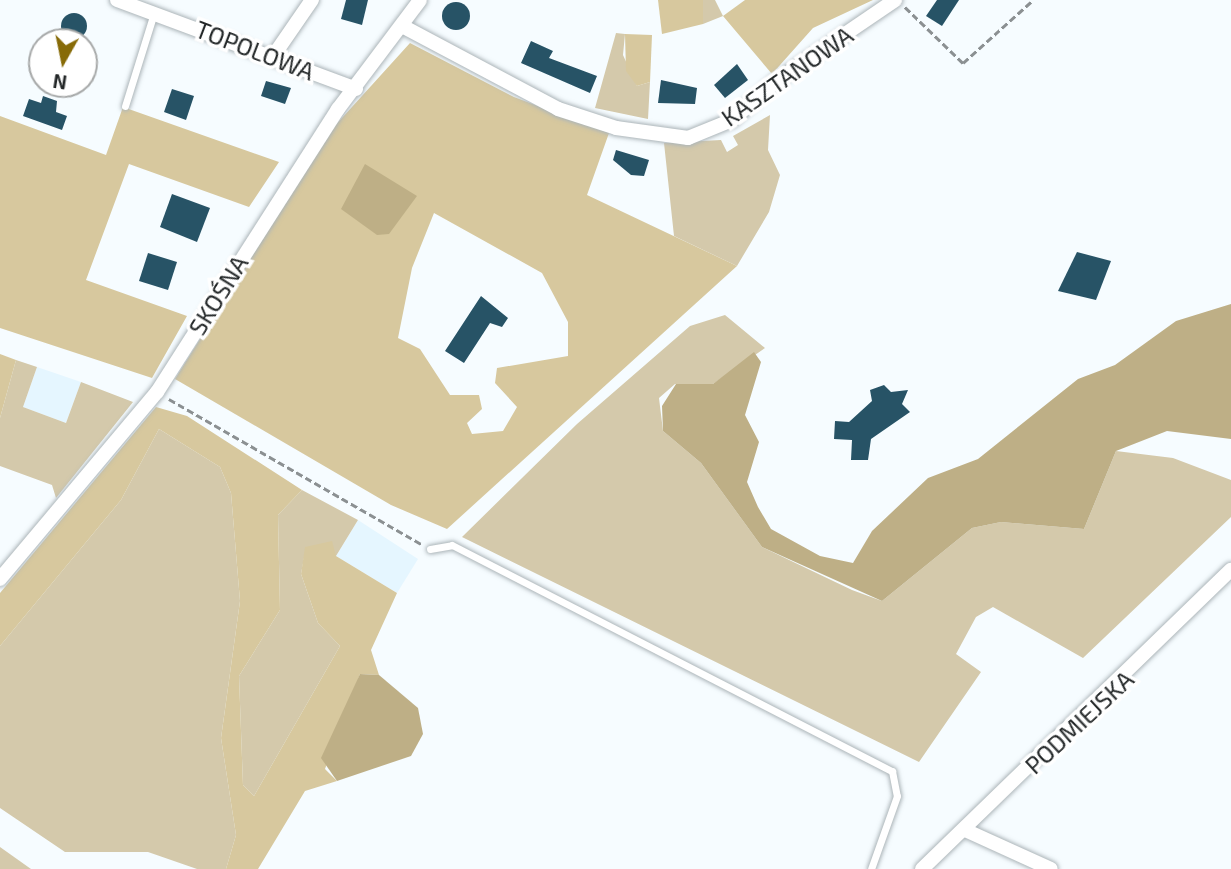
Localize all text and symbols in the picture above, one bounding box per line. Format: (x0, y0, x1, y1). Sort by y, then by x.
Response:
street label: TOPOLOWA (192, 14, 318, 86)
street label: KASZTANOWA (716, 20, 858, 132)
north arrow (28, 28, 98, 98)
text: N (51, 70, 69, 95)
street label: SKOŚNA (182, 250, 254, 340)
street label: PODMIEJSKA (1019, 665, 1139, 779)

